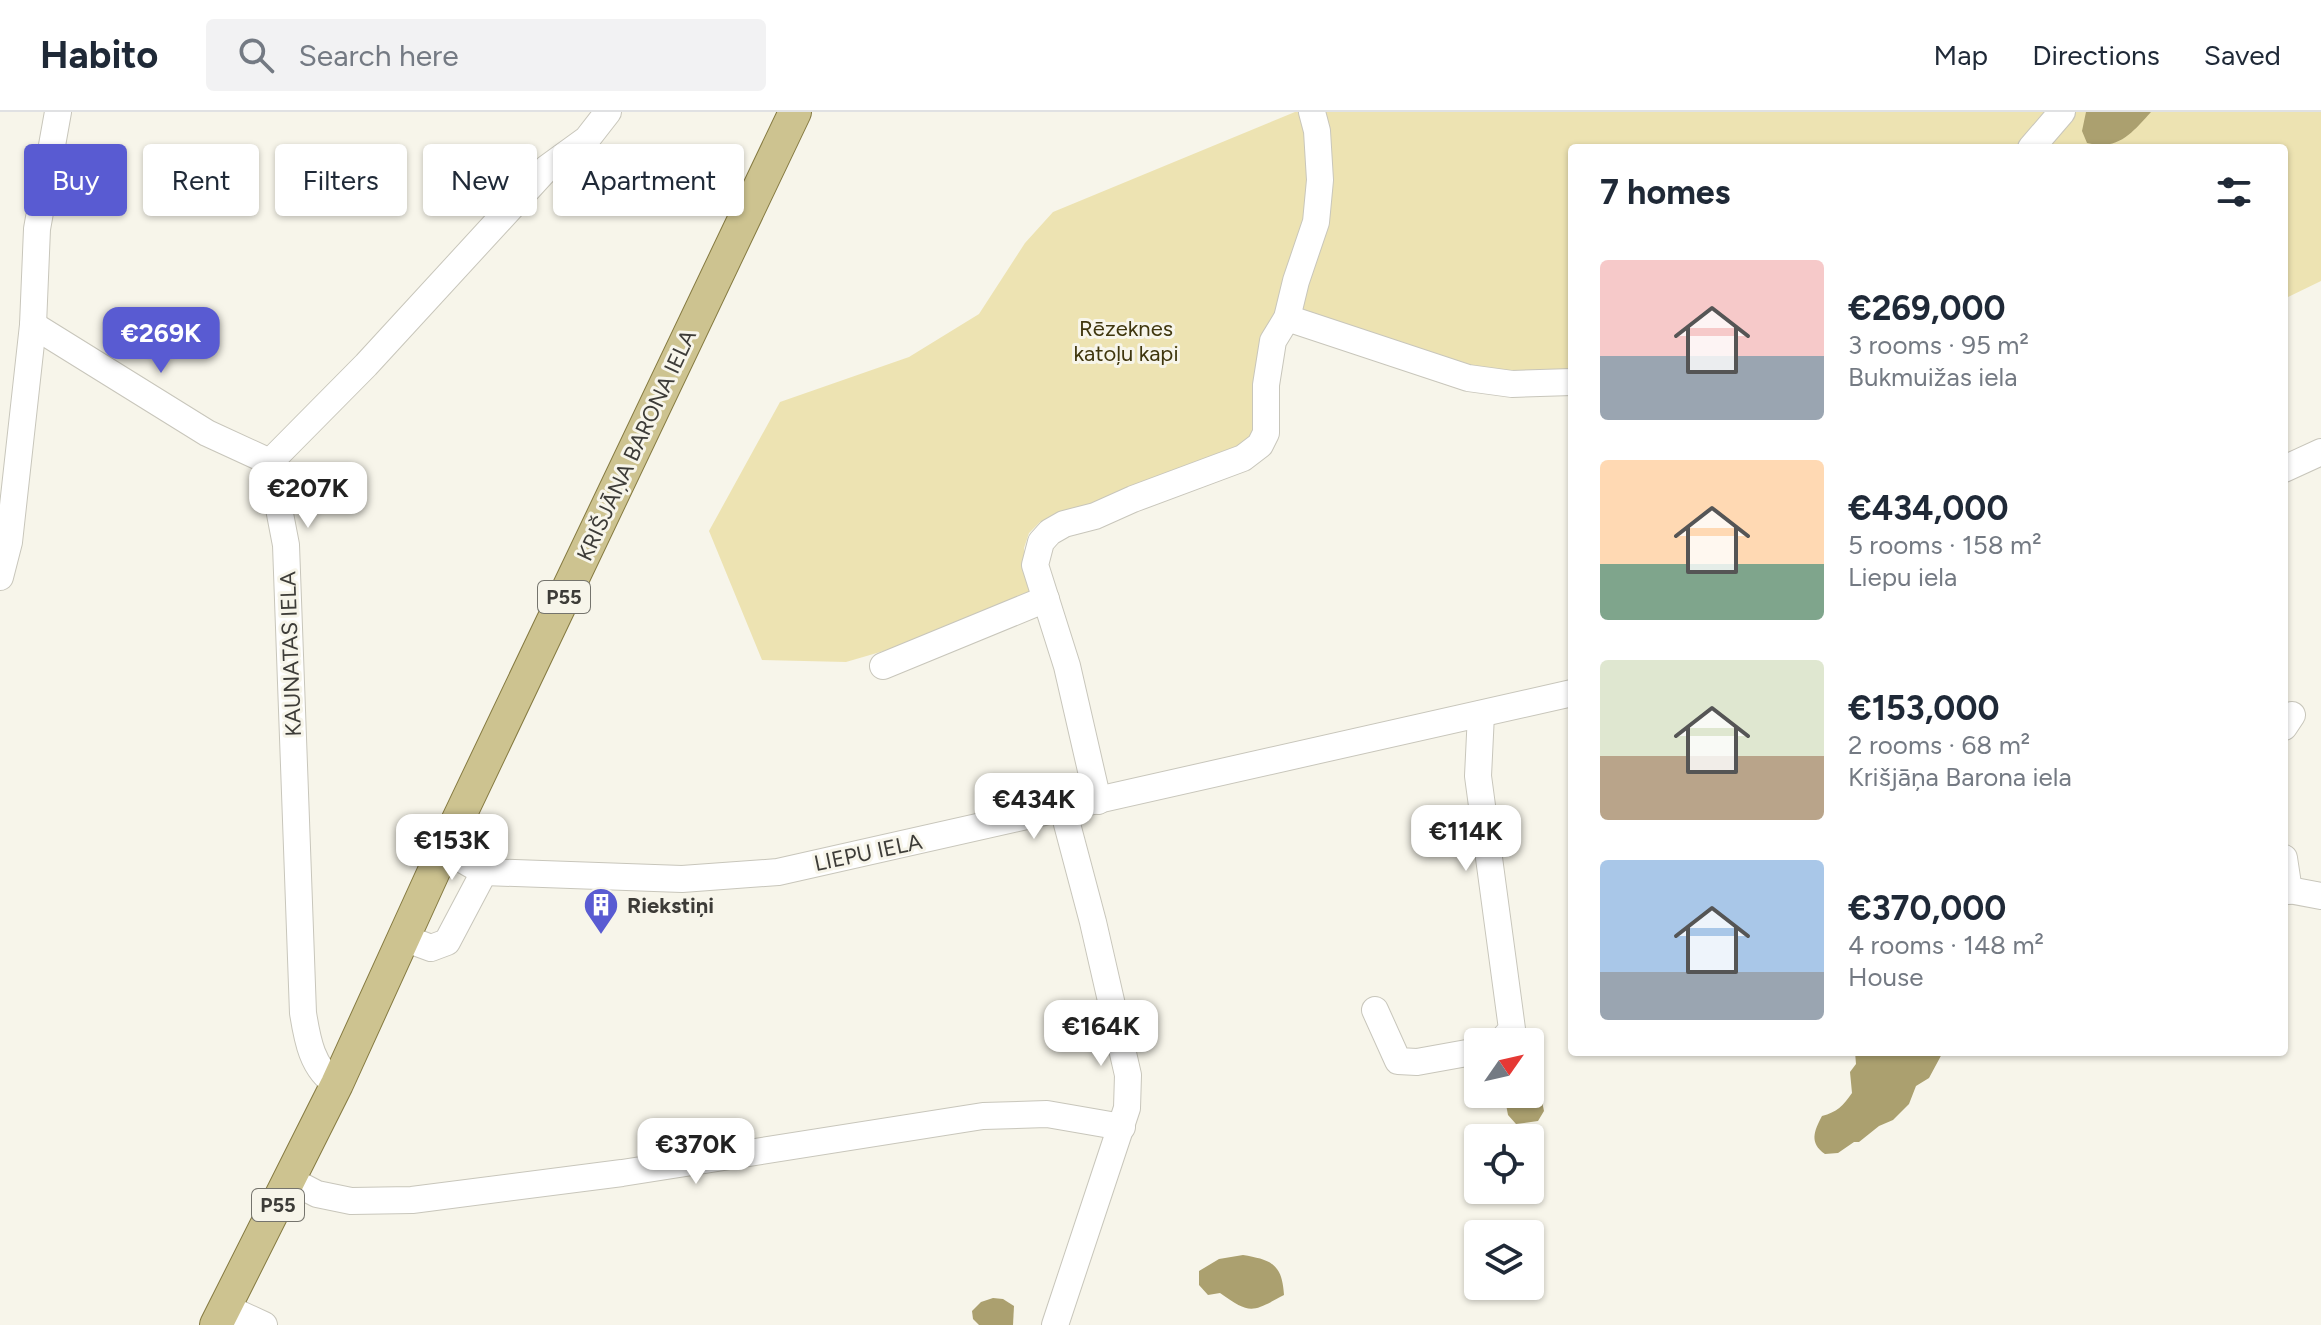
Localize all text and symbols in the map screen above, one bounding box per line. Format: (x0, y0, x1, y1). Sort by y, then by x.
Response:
search box (206, 19, 766, 91)
text: Habito (40, 32, 158, 78)
icon: search (234, 33, 278, 77)
text: Search here (298, 37, 459, 74)
text: Map (1934, 38, 1988, 72)
text: Directions (2032, 38, 2160, 72)
text: Saved (2204, 38, 2281, 72)
chip: Buy (24, 144, 127, 216)
chip: Rent (143, 144, 259, 216)
chip: Filters (275, 144, 407, 216)
chip: New (423, 144, 537, 216)
chip: Apartment (553, 144, 744, 216)
icon: filters (2212, 170, 2256, 214)
text: 7 homes (1600, 172, 1730, 213)
text: €269,000 (1848, 288, 2006, 329)
icon: home (1664, 292, 1760, 388)
pin: €269K (105, 307, 217, 375)
park label: Rēzeknes katoļu kapi (1074, 315, 1178, 367)
text: €269K (121, 317, 201, 349)
street label: KRIŠJĀŅA BARONA IELA (571, 325, 702, 565)
text: 3 rooms · 95 m² (1848, 329, 2029, 361)
text: Bukmuižas iela (1848, 361, 2017, 393)
pin: €207K (252, 462, 364, 530)
text: €207K (267, 472, 349, 504)
text: €434,000 (1848, 488, 2008, 529)
icon: home (1664, 492, 1760, 588)
text: 5 rooms · 158 m² (1848, 529, 2042, 561)
text: Liepu iela (1848, 561, 1957, 593)
street label: KAUNATAS IELA (274, 571, 307, 737)
road number: P55 (538, 581, 590, 613)
text: €153,000 (1848, 688, 1999, 729)
icon: home (1664, 692, 1760, 788)
text: 2 rooms · 68 m² (1848, 729, 2030, 761)
text: Krišjāņa Barona iela (1848, 761, 2072, 793)
pin: €434K (978, 773, 1090, 841)
text: €434K (993, 783, 1075, 815)
pin: €114K (1410, 805, 1522, 873)
pin: €153K (396, 814, 508, 882)
text: €114K (1429, 815, 1503, 847)
text: €153K (414, 824, 490, 856)
street label: LIEPU IELA (812, 828, 925, 877)
building icon: Riekstiņi (582, 886, 620, 936)
text: €370,000 (1848, 888, 2006, 929)
place label: Riekstiņi (627, 892, 714, 919)
icon: home (1664, 892, 1760, 988)
text: 4 rooms · 148 m² (1848, 929, 2044, 961)
text: House (1848, 961, 1923, 993)
pin: €164K (1045, 1000, 1157, 1068)
text: €164K (1062, 1010, 1140, 1042)
north arrow (1464, 1028, 1544, 1108)
map controls (1464, 1028, 1544, 1300)
pin: €370K (640, 1118, 752, 1186)
button: locate (1464, 1124, 1544, 1204)
text: €370K (655, 1128, 737, 1160)
road number: P55 (252, 1189, 304, 1221)
button: layers (1464, 1220, 1544, 1300)

